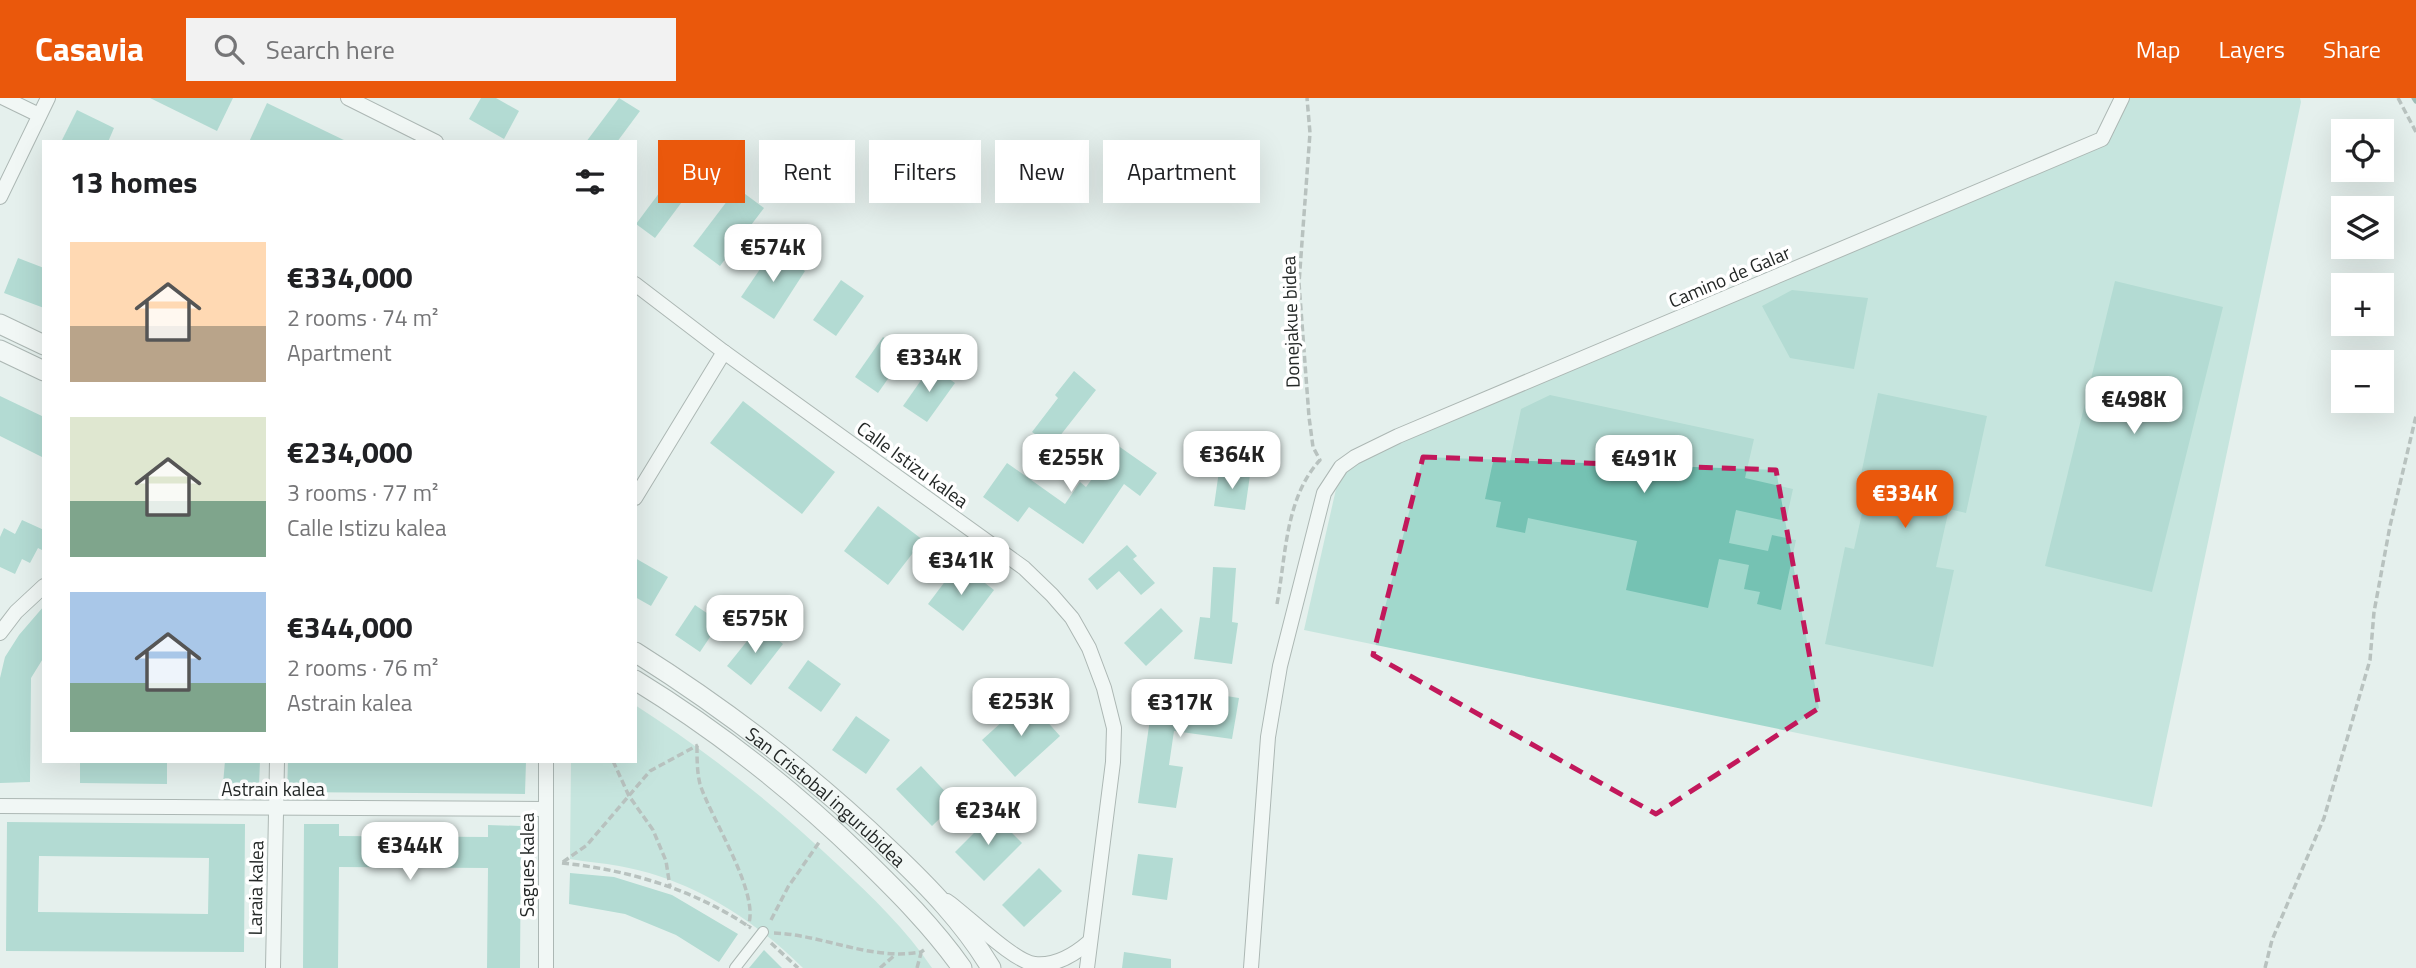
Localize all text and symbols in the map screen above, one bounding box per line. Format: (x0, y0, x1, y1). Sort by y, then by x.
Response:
search box (186, 18, 676, 81)
text: Casavia (35, 24, 144, 74)
icon: search (210, 30, 248, 68)
text: Search here (266, 30, 395, 69)
text: Map (2136, 31, 2181, 67)
text: Layers (2219, 31, 2285, 67)
text: Share (2323, 31, 2381, 67)
map controls (2331, 119, 2394, 413)
button: locate (2331, 119, 2394, 182)
chip: Buy (658, 140, 745, 203)
chip: Rent (759, 140, 855, 203)
chip: Filters (869, 140, 981, 203)
chip: New (995, 140, 1089, 203)
chip: Apartment (1103, 140, 1260, 203)
text: 13 homes (70, 159, 197, 205)
icon: filters (571, 163, 609, 201)
button: layers (2331, 196, 2394, 259)
pin: €574K (724, 225, 822, 284)
text: €574K (740, 229, 806, 264)
street label: Camino de Galar (1664, 237, 1795, 315)
text: €334,000 (287, 254, 413, 300)
street label: Donejakue bidea (1273, 255, 1307, 388)
icon: home (126, 270, 210, 354)
button: + (2331, 273, 2394, 336)
text: 2 rooms · 74 m² (287, 300, 438, 335)
pin: €334K (880, 334, 978, 394)
text: Apartment (287, 335, 392, 370)
text: €334K (896, 339, 962, 374)
button: − (2331, 350, 2394, 413)
pin: €498K (2085, 376, 2183, 436)
text: €498K (2101, 381, 2167, 416)
street label: Calle Istizu kalea (851, 414, 975, 515)
text: €234,000 (287, 429, 413, 475)
pin: €364K (1183, 432, 1281, 491)
pin: €255K (1022, 434, 1120, 494)
text: €364K (1199, 436, 1265, 471)
pin: €491K (1595, 436, 1693, 495)
text: €255K (1038, 439, 1104, 474)
text: €491K (1611, 440, 1677, 475)
icon: home (126, 445, 210, 529)
pin: €334K (1856, 470, 1954, 530)
text: 3 rooms · 77 m² (287, 475, 438, 510)
text: €334K (1872, 475, 1938, 510)
text: Calle Istizu kalea (287, 510, 446, 545)
pin: €341K (912, 538, 1010, 597)
text: €341K (928, 542, 994, 577)
pin: €575K (706, 596, 804, 655)
text: €575K (722, 600, 788, 635)
text: €344,000 (287, 604, 413, 650)
icon: home (126, 620, 210, 704)
text: 2 rooms · 76 m² (287, 650, 438, 685)
pin: €253K (972, 678, 1070, 738)
pin: €317K (1131, 680, 1229, 739)
text: €253K (988, 683, 1054, 718)
text: €317K (1147, 684, 1213, 719)
text: Astrain kalea (287, 685, 412, 720)
street label: San Cristobal ingurubidea (740, 719, 914, 873)
street label: Astrain kalea (221, 774, 325, 803)
pin: €234K (939, 788, 1037, 847)
text: €234K (955, 792, 1021, 827)
street label: Sagues kalea (512, 812, 541, 917)
pin: €344K (361, 822, 459, 882)
text: €344K (377, 827, 443, 862)
street label: Laraia kalea (240, 840, 270, 936)

